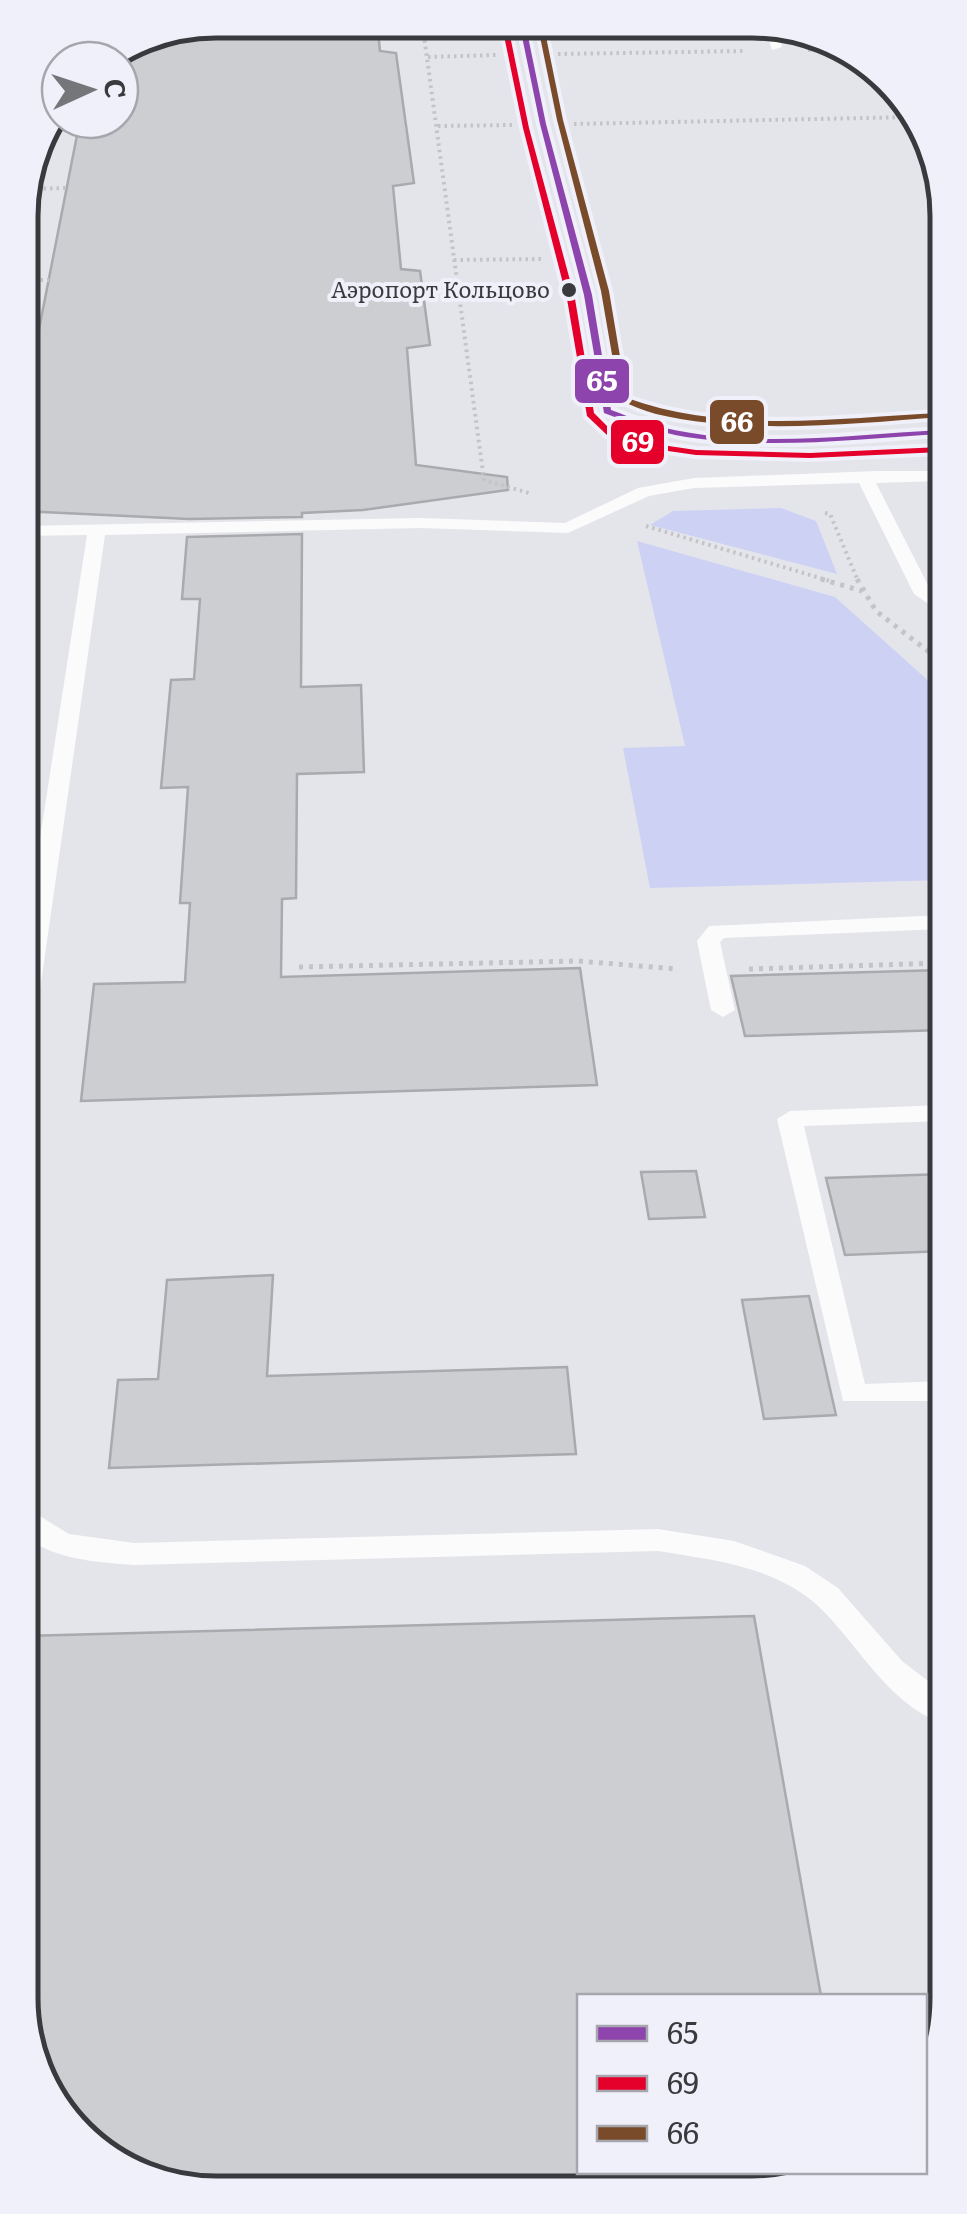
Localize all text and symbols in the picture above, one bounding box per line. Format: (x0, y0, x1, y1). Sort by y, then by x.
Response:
north arrow (40, 40, 140, 140)
text: С (95, 78, 138, 100)
place label: Аэропорт Кольцово (331, 272, 550, 305)
marker: Аэропорт Кольцово (559, 280, 579, 300)
line badge: 65 (573, 357, 631, 405)
text: 65 (586, 358, 618, 400)
line badge: 66 (708, 398, 766, 446)
text: 66 (721, 399, 753, 441)
line badge: 69 (609, 418, 666, 466)
text: 69 (622, 419, 654, 461)
legend (577, 1994, 927, 2174)
text: 65 (667, 2009, 698, 2053)
text: 69 (667, 2059, 699, 2103)
text: 66 (667, 2109, 699, 2153)

